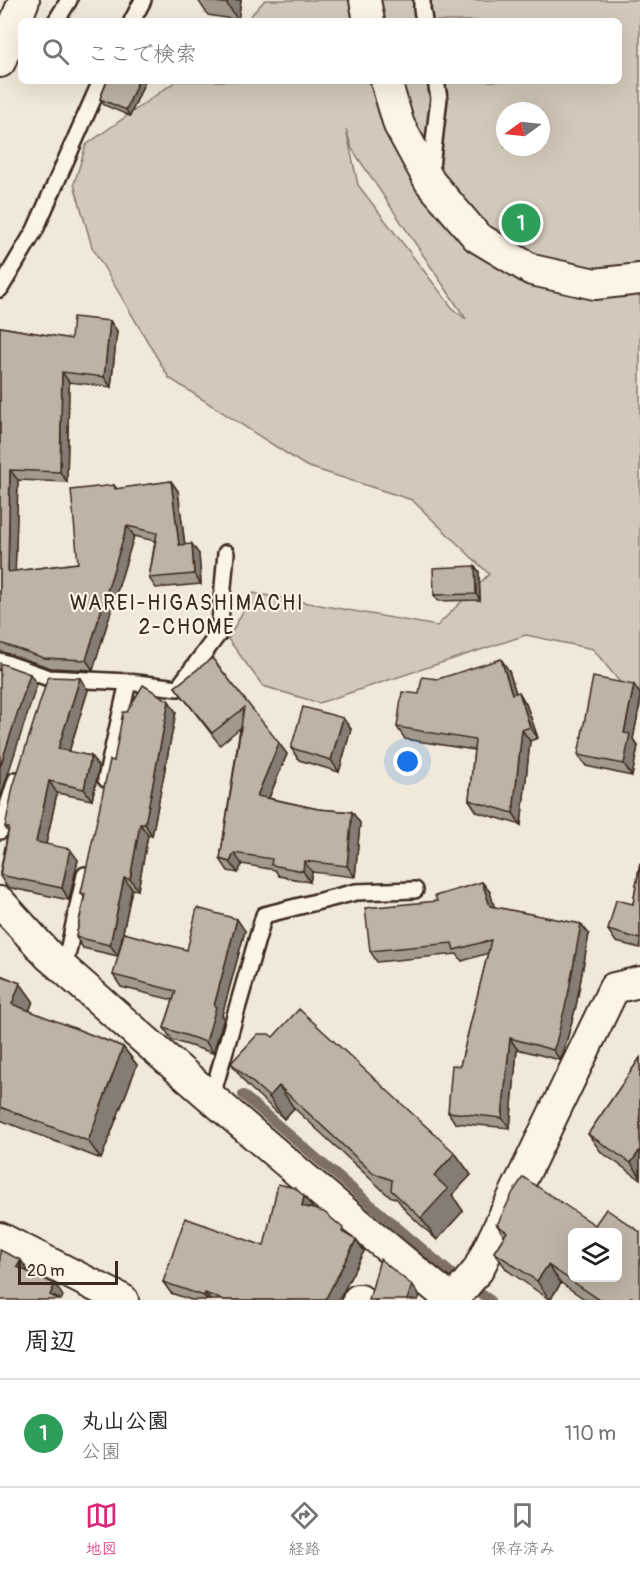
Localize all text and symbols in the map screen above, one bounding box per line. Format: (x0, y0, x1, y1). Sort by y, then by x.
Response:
search box (18, 18, 622, 84)
icon: search (39, 35, 72, 68)
text: ここで検索 (87, 40, 197, 68)
north arrow (496, 102, 550, 156)
pin: 1 (502, 200, 540, 246)
district label: WAREI-HIGASHIMACHI 2-CHOME (70, 590, 304, 641)
your location (393, 747, 422, 776)
map controls (568, 1228, 622, 1282)
button: layers (568, 1228, 622, 1282)
scale bar (18, 1258, 118, 1286)
text: 20 m (27, 1261, 65, 1281)
text: 周辺 (24, 1326, 76, 1358)
text: 丸山公園 (81, 1407, 169, 1435)
text: 1 (40, 1421, 47, 1446)
text: 110 m (565, 1421, 616, 1446)
text: 公園 (81, 1439, 121, 1464)
tab: 地図 (85, 1499, 118, 1559)
tab: 経路 (288, 1499, 321, 1559)
tab: 保存済み (491, 1499, 555, 1559)

